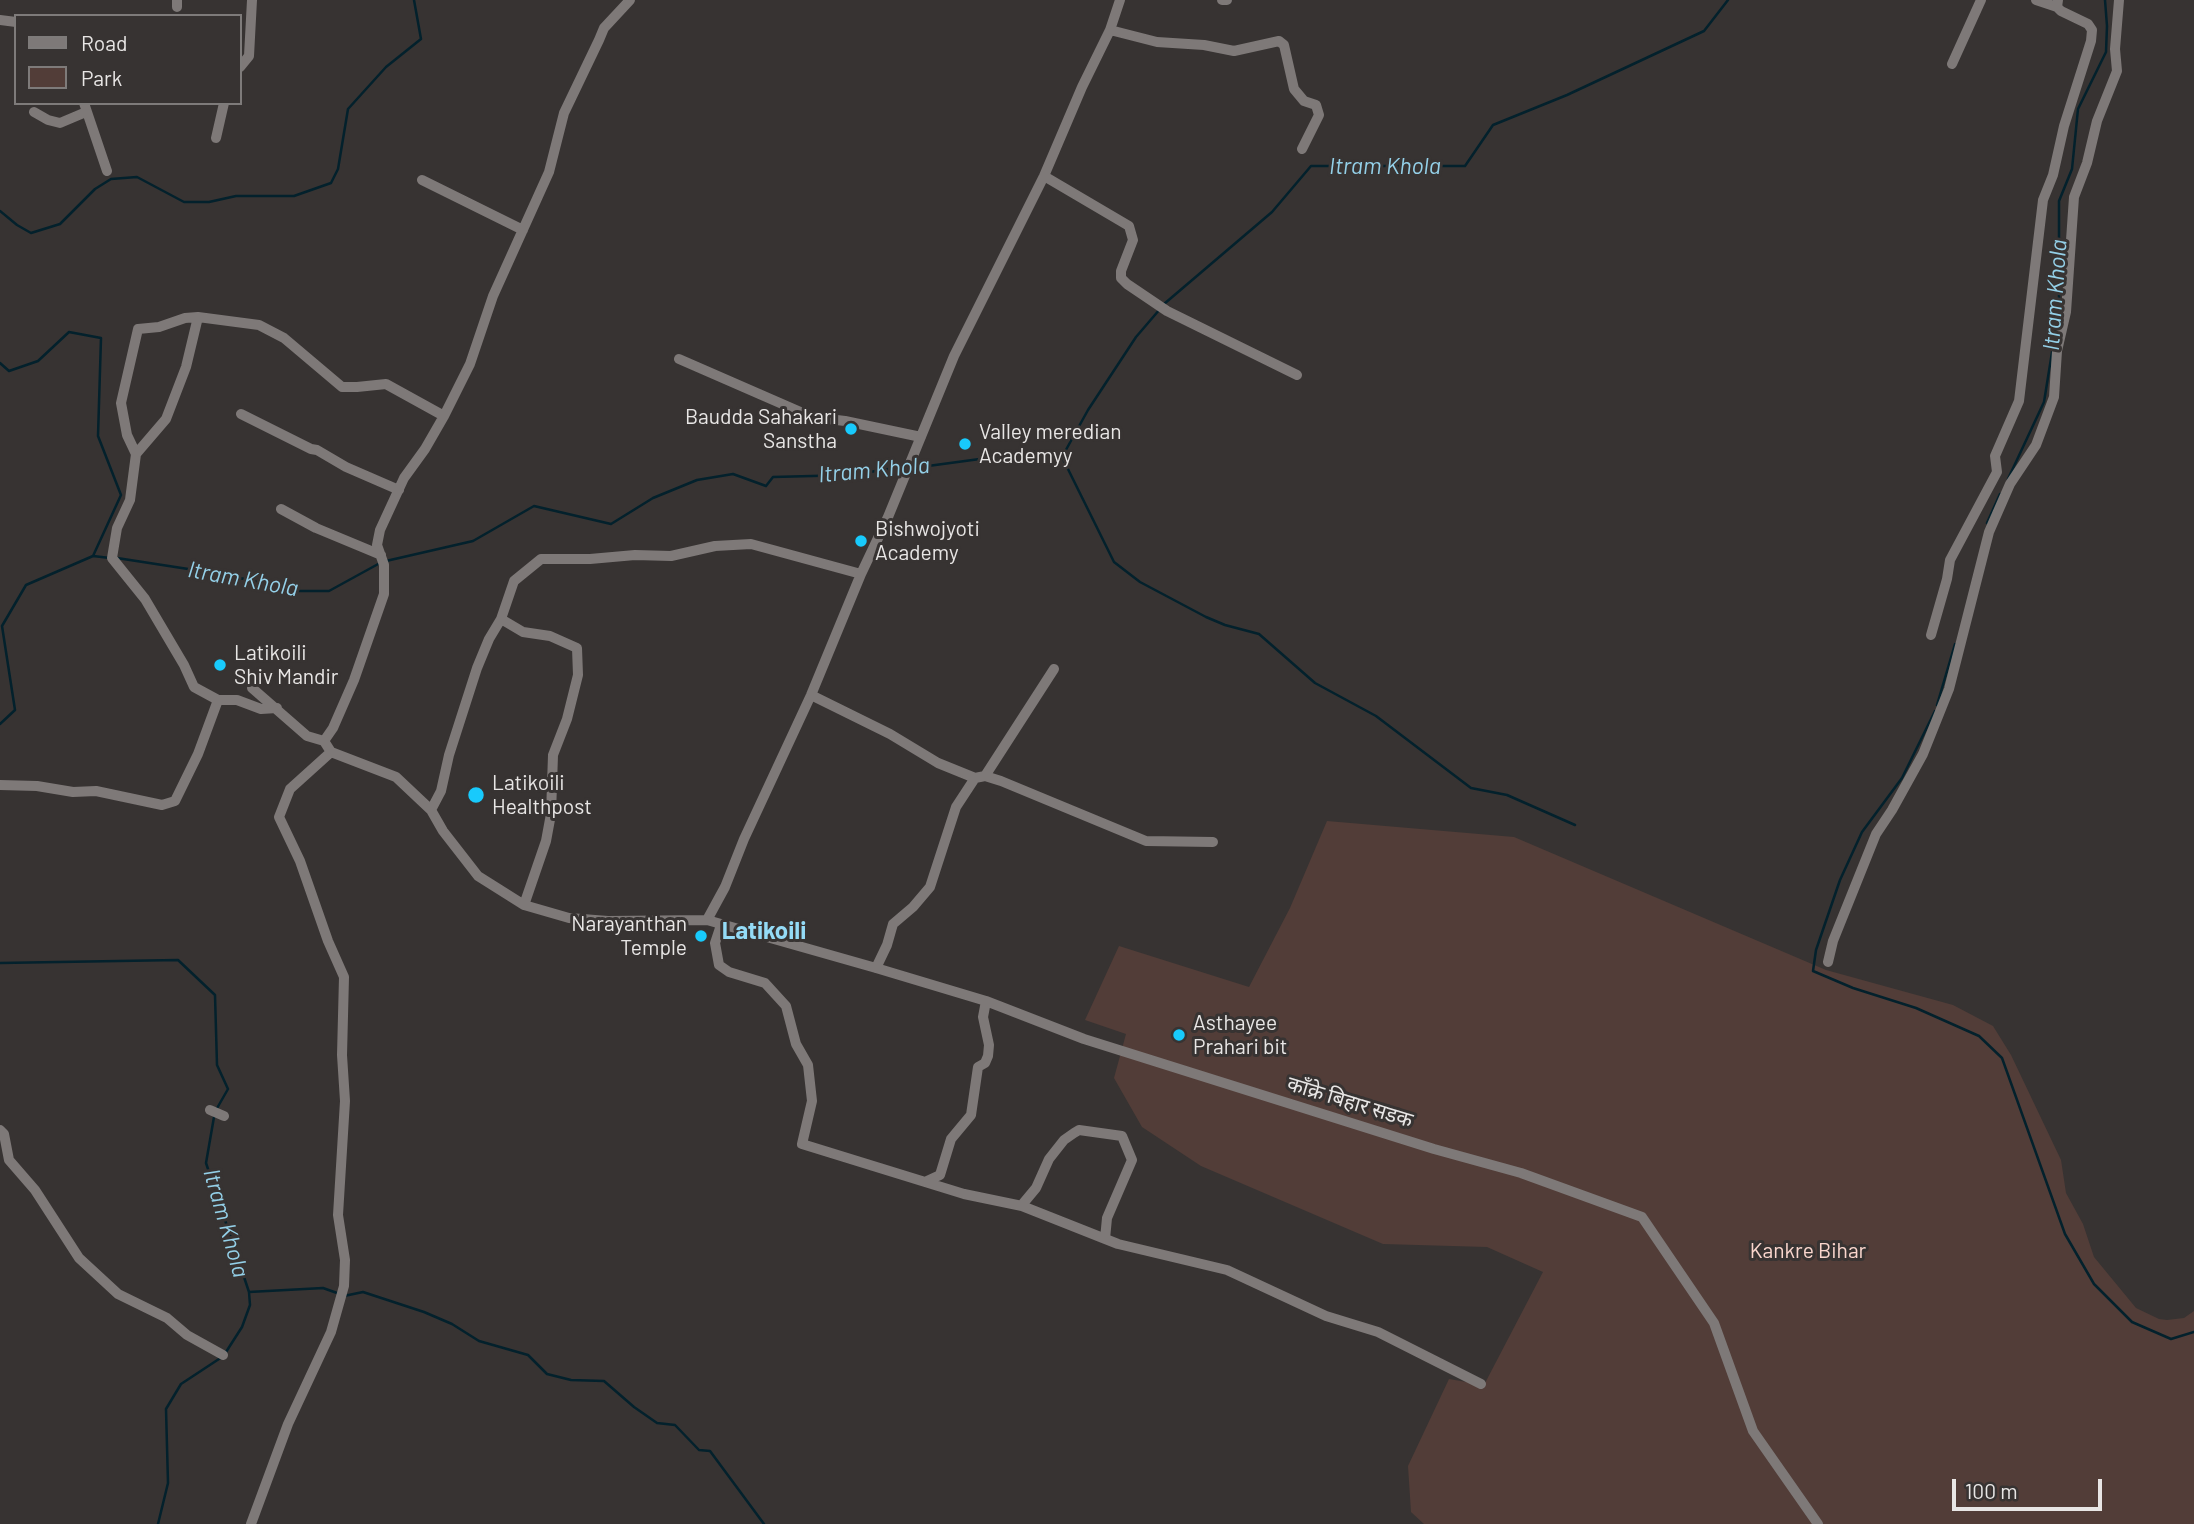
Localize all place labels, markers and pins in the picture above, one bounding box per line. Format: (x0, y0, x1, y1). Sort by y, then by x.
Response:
place label: Baudda Sahakari Sanstha (685, 404, 837, 454)
place label: Valley meredian Academyy (979, 419, 1122, 469)
marker: Baudda Sahakari Sanstha (843, 421, 859, 437)
marker: Valley meredian Academyy (957, 436, 973, 452)
place label: Bishwojyoti Academy (875, 516, 980, 566)
marker: Bishwojyoti Academy (853, 533, 869, 549)
place label: Latikoili Shiv Mandir (234, 640, 338, 690)
marker: Latikoili Shiv Mandir (212, 657, 228, 673)
place label: Latikoili Healthpost (492, 770, 592, 820)
marker: Latikoili Healthpost (466, 785, 486, 805)
place label: Narayanthan Temple (571, 911, 687, 961)
marker: Narayanthan Temple (693, 928, 709, 944)
place label: Asthayee Prahari bit (1193, 1010, 1287, 1060)
marker: Asthayee Prahari bit (1171, 1027, 1187, 1043)

